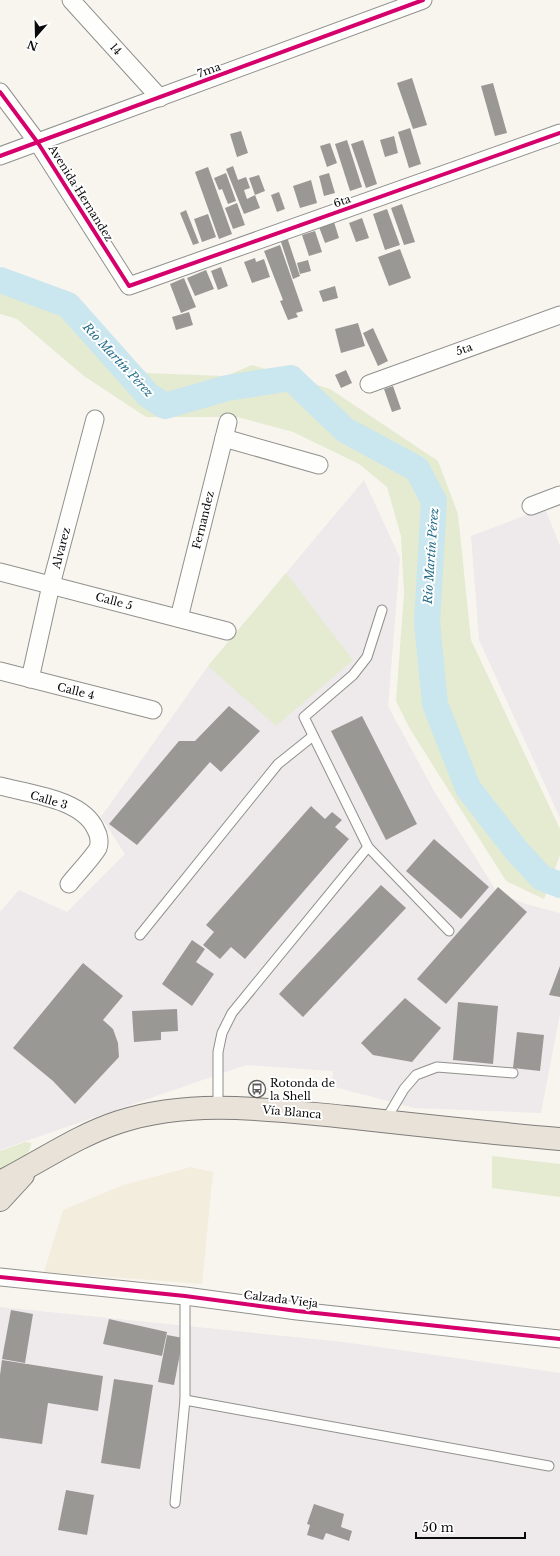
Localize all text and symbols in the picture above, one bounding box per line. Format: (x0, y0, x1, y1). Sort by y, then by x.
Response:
north arrow (16, 16, 56, 56)
text: N (25, 37, 40, 54)
street label: 14 (107, 40, 125, 58)
street label: 7ma (196, 59, 223, 81)
street label: Avenida Hernandez (45, 141, 116, 244)
street label: 6ta (331, 191, 353, 211)
water label: Río Martín Pérez (79, 319, 157, 400)
street label: 5ta (454, 339, 475, 358)
street label: Fernandez (189, 489, 217, 551)
water label: Río Martín Pérez (420, 507, 441, 605)
street label: Alvarez (49, 526, 73, 571)
street label: Calle 5 (94, 589, 134, 613)
street label: Calle 4 (56, 680, 96, 702)
street label: Calle 3 (29, 788, 70, 812)
place label: Rotonda de la Shell (270, 1076, 335, 1103)
bus stop icon: Rotonda de la Shell (247, 1079, 267, 1099)
street label: Vía Blanca (261, 1102, 323, 1122)
street label: Calzada Vieja (243, 1287, 320, 1311)
scale bar (416, 1514, 525, 1540)
text: 50 m (422, 1520, 454, 1535)

